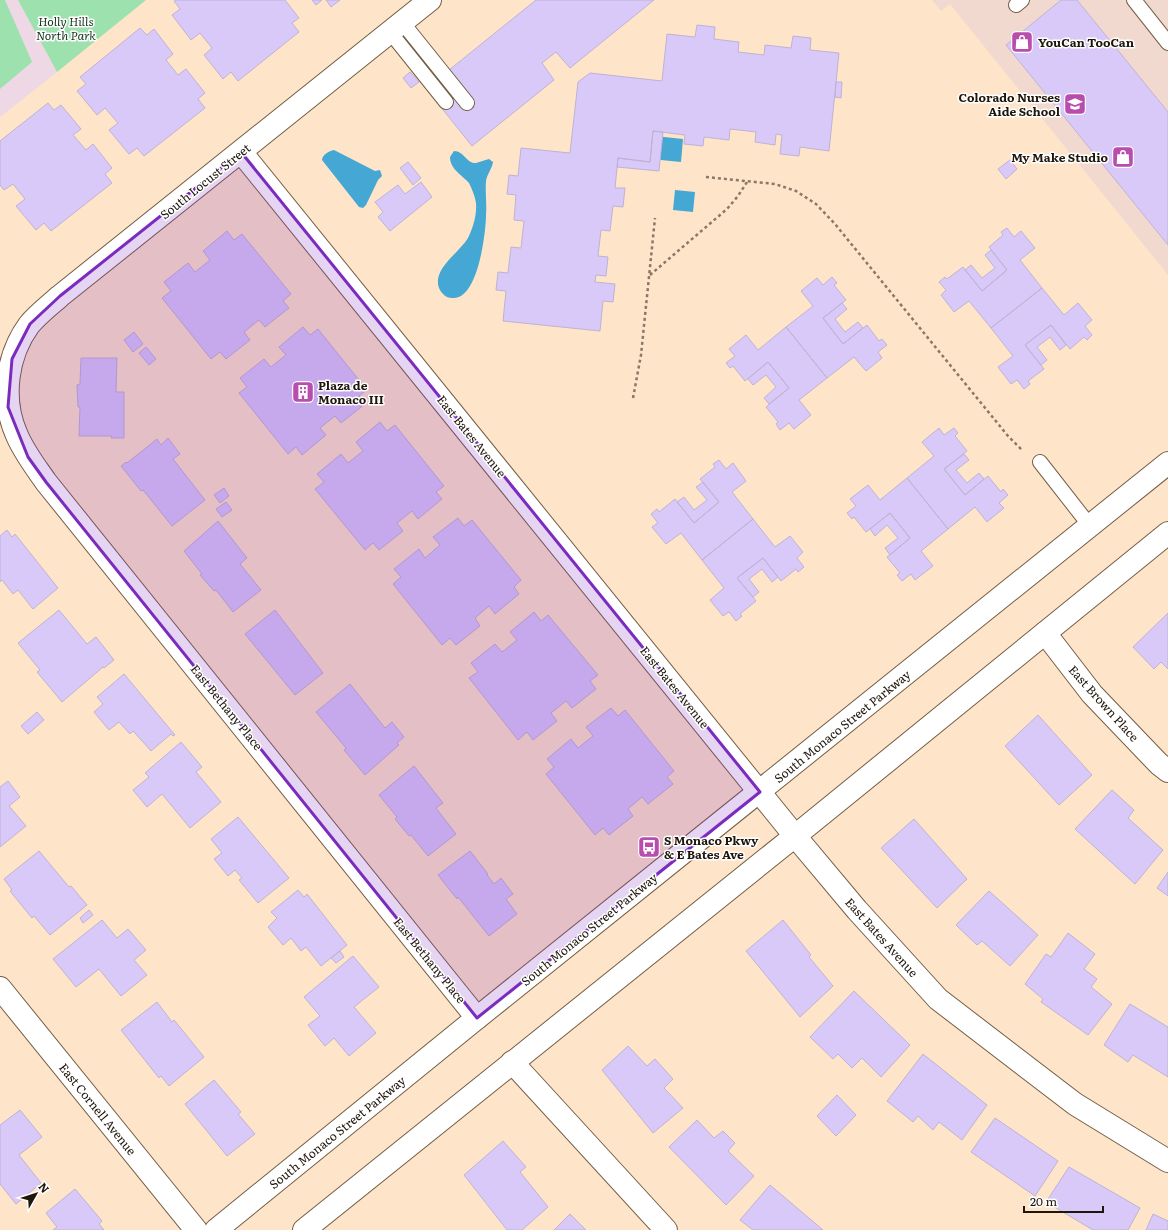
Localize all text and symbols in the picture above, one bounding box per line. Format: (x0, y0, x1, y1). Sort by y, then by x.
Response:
park label: Holly Hills North Park (36, 12, 96, 44)
shop icon: YouCan TooCan (1009, 29, 1035, 55)
place label: YouCan TooCan (1038, 33, 1135, 51)
place label: Colorado Nurses Aide School (958, 88, 1061, 120)
school or university icon: Colorado Nurses Aide School (1062, 91, 1088, 117)
street label: South Locust Street (156, 139, 254, 223)
shop icon: My Make Studio (1110, 144, 1136, 170)
place label: My Make Studio (1011, 148, 1108, 166)
place label: Plaza de Monaco III (318, 376, 384, 408)
building icon: Plaza de Monaco III (290, 379, 316, 405)
street label: East Bates Avenue (433, 391, 511, 481)
street label: East Bates Avenue (636, 642, 714, 732)
street label: East Bethany Place (187, 660, 267, 754)
street label: East Brown Place (1065, 661, 1143, 745)
street label: South Monaco Street Parkway (770, 665, 914, 787)
place label: S Monaco Pkwy & E Bates Ave (664, 831, 759, 863)
bus stop icon: S Monaco Pkwy & E Bates Ave (636, 834, 662, 860)
street label: South Monaco Street Parkway (517, 868, 661, 990)
street label: East Bates Avenue (841, 893, 923, 981)
street label: East Bethany Place (390, 913, 470, 1007)
street label: East Cornell Avenue (55, 1059, 141, 1159)
street label: South Monaco Street Parkway (265, 1071, 409, 1193)
north arrow (16, 1174, 56, 1214)
text: N (35, 1178, 54, 1196)
scale bar (1024, 1188, 1103, 1214)
text: 20 m (1030, 1192, 1057, 1210)

